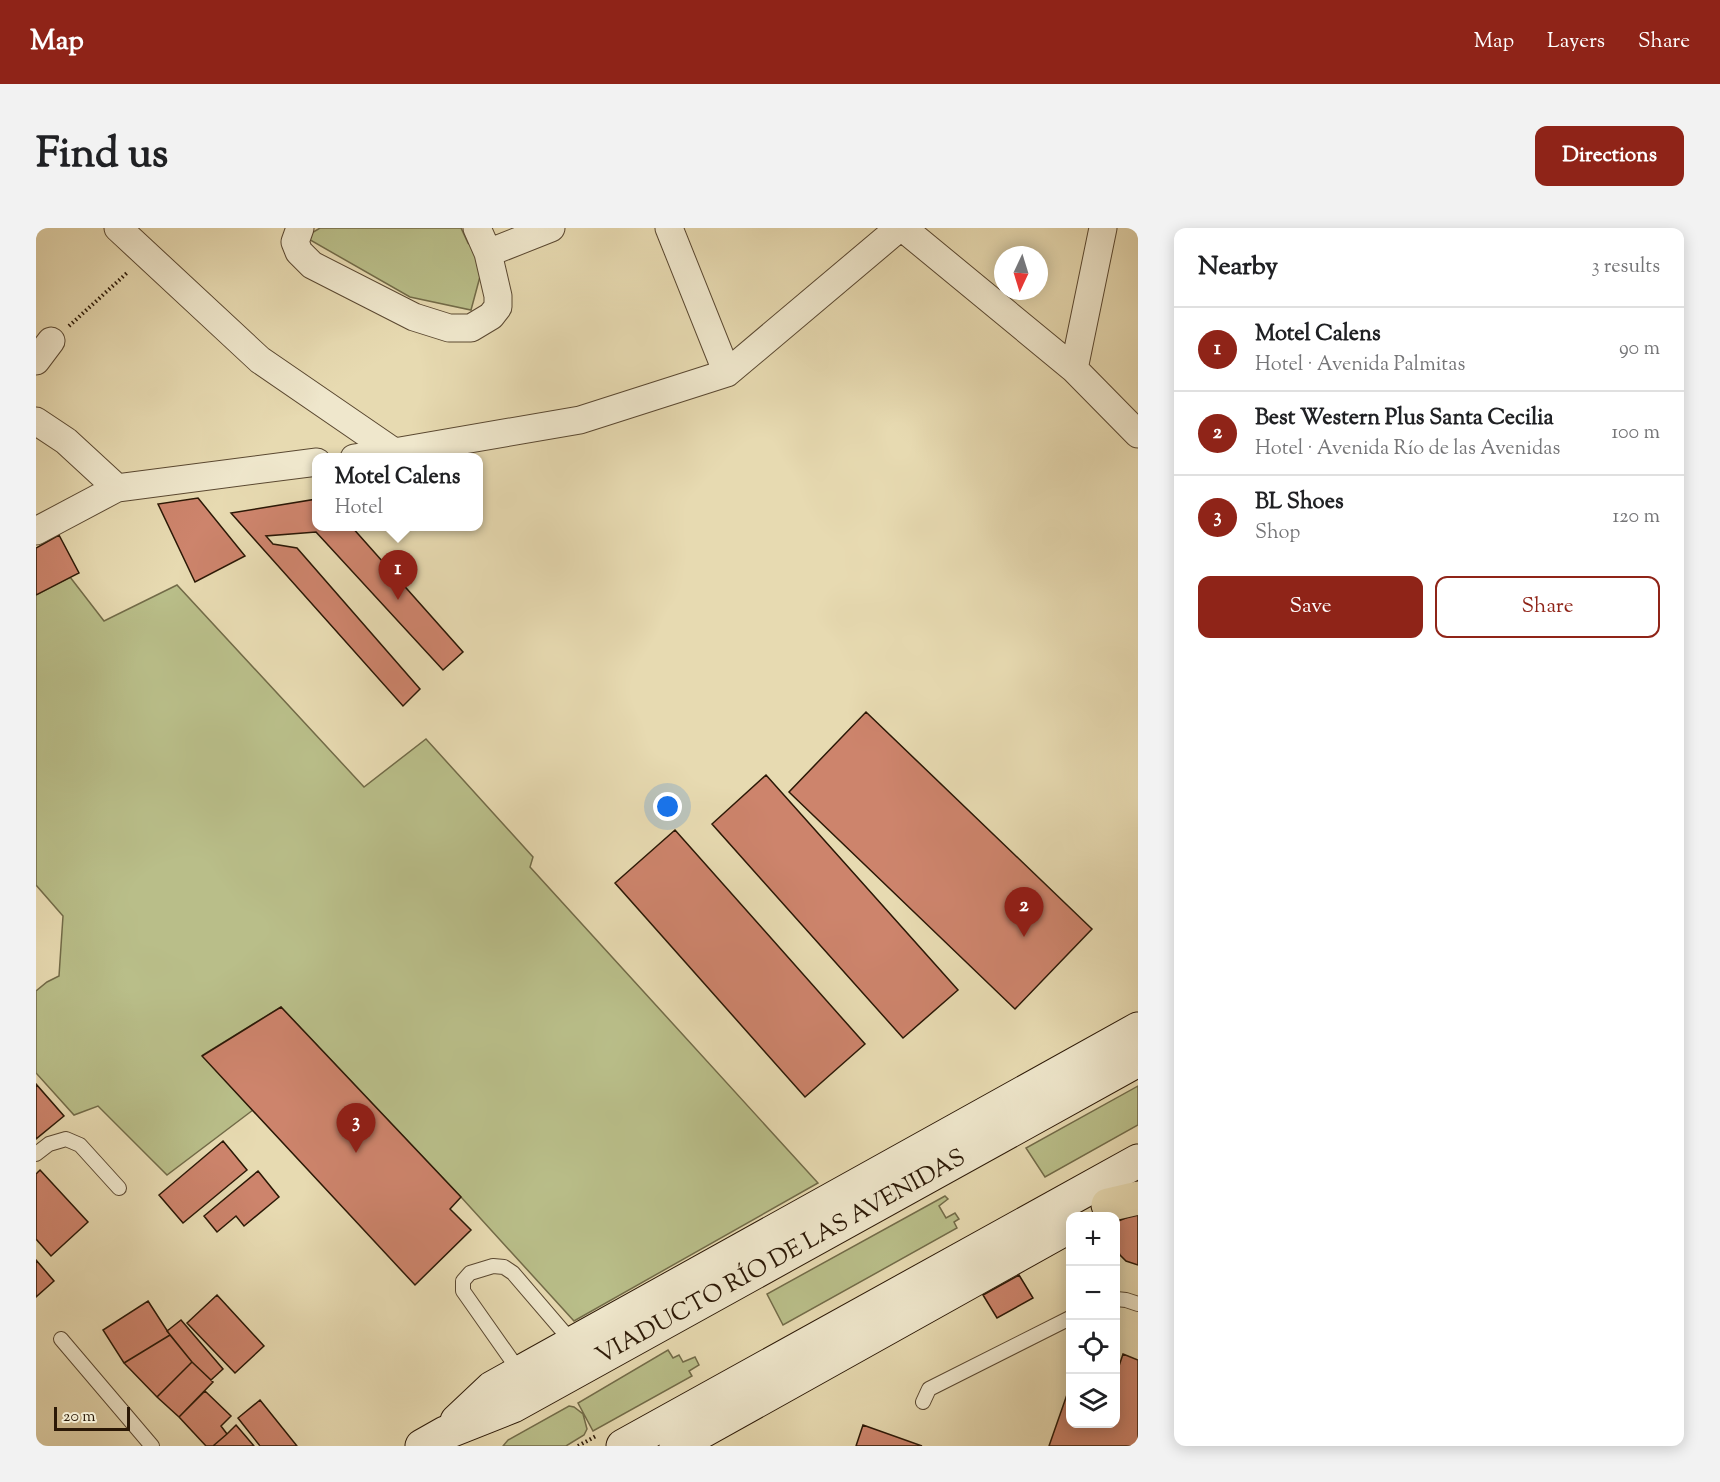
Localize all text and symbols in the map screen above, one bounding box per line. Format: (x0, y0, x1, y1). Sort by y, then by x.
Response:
text: Map (30, 22, 84, 62)
text: Map (1474, 27, 1514, 57)
text: Layers (1547, 27, 1605, 57)
text: Share (1638, 27, 1690, 57)
text: Find us (36, 126, 168, 186)
button: Directions (1535, 126, 1684, 186)
north arrow (994, 246, 1048, 300)
text: Nearby (1198, 249, 1278, 286)
text: 3 results (1591, 253, 1660, 282)
text: Motel Calens (1255, 319, 1381, 351)
text: 1 (1214, 335, 1221, 364)
text: 90 m (1619, 335, 1660, 364)
text: Hotel · Avenida Palmitas (1255, 351, 1465, 380)
text: Best Western Plus Santa Cecilia (1255, 403, 1554, 435)
text: 2 (1213, 419, 1222, 448)
text: 100 m (1611, 419, 1660, 448)
text: Hotel · Avenida Río de las Avenidas (1255, 435, 1560, 464)
popup (312, 453, 483, 531)
text: Motel Calens (335, 462, 460, 494)
text: BL Shoes (1255, 487, 1344, 519)
text: Hotel (335, 494, 383, 523)
text: 3 (1213, 503, 1222, 532)
text: 120 m (1612, 503, 1660, 532)
text: Shop (1255, 519, 1300, 548)
pin: 1 (378, 550, 418, 600)
button: Save (1198, 576, 1423, 638)
button: Share (1435, 576, 1660, 638)
your location (653, 792, 682, 821)
pin: 2 (1004, 888, 1044, 937)
pin: 3 (336, 1104, 376, 1153)
street label: VIADUCTO RÍO DE LAS AVENIDAS (590, 1142, 972, 1374)
map controls (1066, 1212, 1120, 1428)
button: + (1066, 1212, 1120, 1266)
button: − (1066, 1266, 1120, 1320)
button: locate (1066, 1320, 1120, 1374)
button: layers (1066, 1374, 1120, 1428)
scale bar (54, 1404, 130, 1432)
text: 20 m (63, 1406, 96, 1429)

